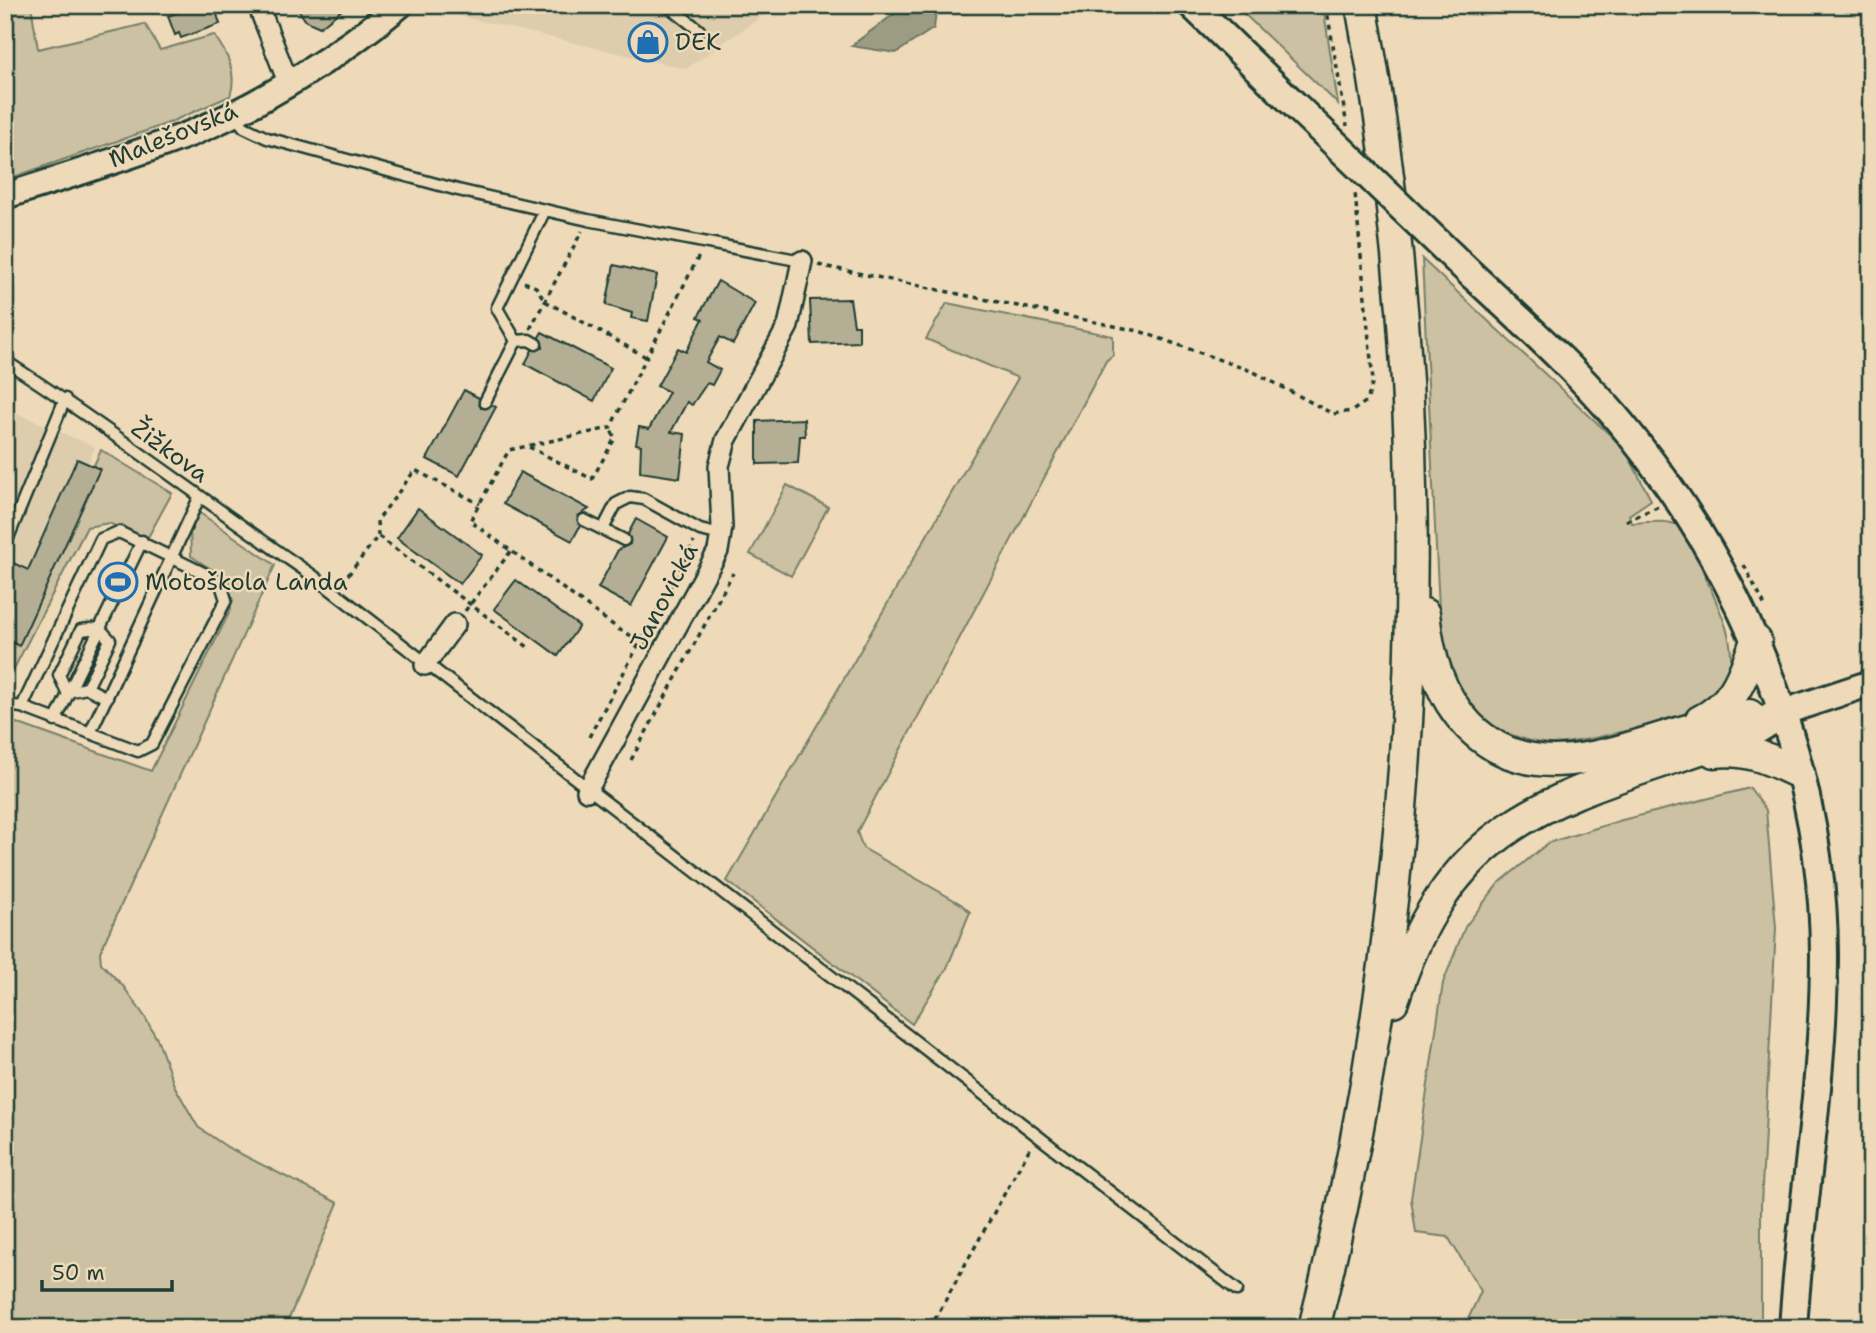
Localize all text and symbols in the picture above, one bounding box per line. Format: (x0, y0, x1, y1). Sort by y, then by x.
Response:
shop icon: DEK (627, 21, 669, 63)
place label: DEK (675, 26, 722, 58)
street label: Malešovská (104, 95, 242, 175)
street label: Žižkova (125, 412, 215, 490)
street label: Janovická (622, 538, 706, 656)
sports icon: Motoškola Landa (97, 561, 139, 603)
place label: Motoškola Landa (145, 566, 348, 598)
scale bar (42, 1249, 172, 1293)
text: 50 m (52, 1259, 105, 1287)

